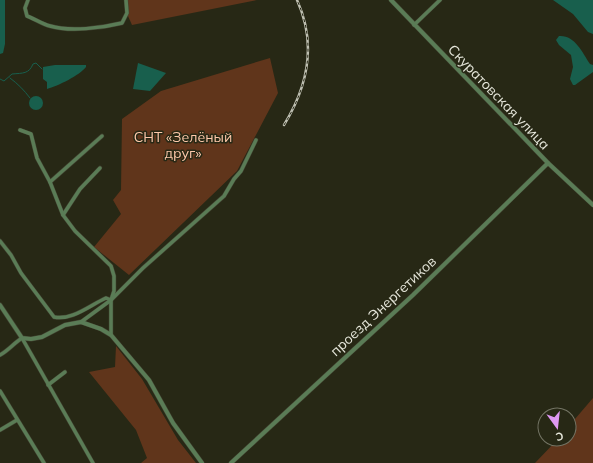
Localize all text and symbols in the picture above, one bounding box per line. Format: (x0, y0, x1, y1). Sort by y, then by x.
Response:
street label: Скуратовская улица (444, 41, 554, 153)
park label: СНТ «Зелёный друг» (134, 128, 232, 162)
street label: проезд Энергетиков (326, 252, 440, 360)
north arrow (537, 407, 577, 447)
text: С (554, 429, 565, 445)

